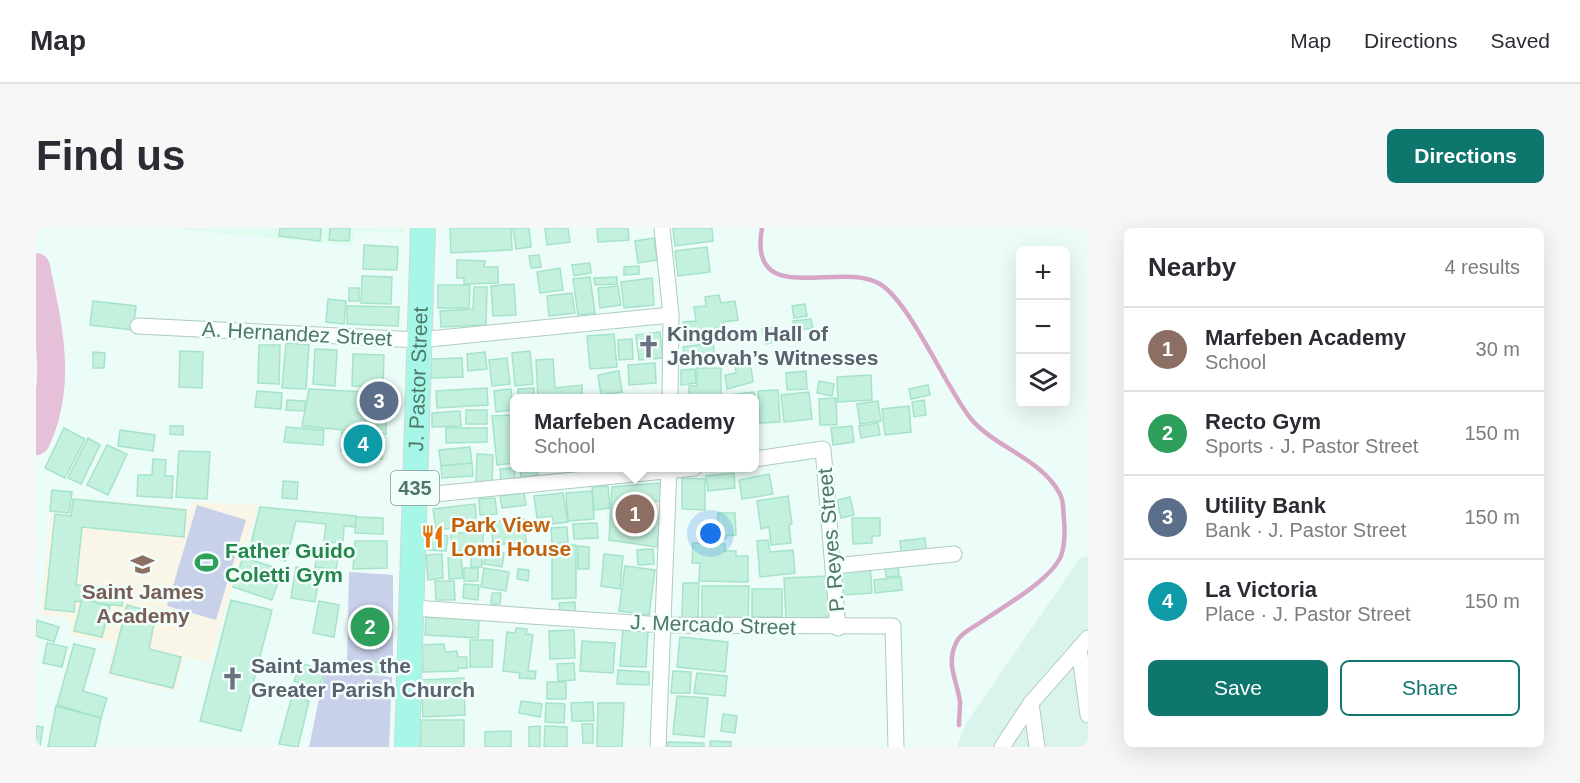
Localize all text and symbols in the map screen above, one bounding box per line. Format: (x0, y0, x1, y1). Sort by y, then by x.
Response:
text: Map (30, 25, 86, 56)
text: Map (1290, 29, 1331, 52)
text: Directions (1364, 29, 1457, 52)
text: Saved (1490, 29, 1550, 52)
button: Directions (1387, 129, 1544, 183)
text: Find us (36, 132, 185, 179)
map controls (1016, 246, 1070, 408)
button: + (1016, 246, 1070, 300)
text: Nearby (1148, 252, 1236, 282)
text: 4 results (1444, 256, 1520, 278)
button: − (1016, 300, 1070, 354)
street label: J. Pastor Street (404, 306, 432, 452)
street label: A. Hernandez Street (201, 317, 393, 350)
place label: Kingdom Hall of Jehovah’s Witnesses (667, 322, 878, 369)
text: Marfeben Academy (1205, 325, 1406, 350)
church icon: Kingdom Hall of Jehovah’s Witnesses (636, 333, 662, 359)
text: 1 (1162, 338, 1173, 360)
text: 30 m (1476, 338, 1520, 360)
text: School (1205, 351, 1266, 373)
button: layers (1016, 354, 1070, 408)
pin: 3 (360, 378, 398, 423)
popup (510, 394, 759, 472)
text: Marfeben Academy (534, 409, 735, 434)
text: Recto Gym (1205, 409, 1321, 434)
pin: 4 (344, 422, 382, 466)
text: 2 (1162, 422, 1173, 444)
text: 150 m (1464, 422, 1520, 444)
text: School (534, 435, 595, 457)
text: Sports · J. Pastor Street (1205, 435, 1418, 457)
street label: P. Reyes Street (813, 467, 848, 613)
road number: 435 (391, 471, 439, 505)
pin: 1 (616, 492, 654, 536)
text: Utility Bank (1205, 493, 1326, 518)
text: 3 (1162, 506, 1173, 528)
text: 150 m (1464, 506, 1520, 528)
place label: Park View Lomi House (451, 513, 571, 560)
your location (696, 519, 725, 548)
text: Bank · J. Pastor Street (1205, 519, 1406, 541)
restaurant icon: Park View Lomi House (420, 524, 446, 550)
place label: Father Guido Coletti Gym (225, 539, 356, 586)
sports icon: Father Guido Coletti Gym (194, 550, 220, 576)
school or university icon: Saint James Academy (130, 551, 156, 577)
text: La Victoria (1205, 577, 1317, 602)
place label: Saint James Academy (82, 580, 204, 627)
text: 4 (1162, 590, 1173, 612)
text: 150 m (1464, 590, 1520, 612)
text: Place · J. Pastor Street (1205, 603, 1411, 625)
pin: 2 (350, 604, 390, 650)
street label: J. Mercado Street (630, 610, 796, 639)
place label: Saint James the Greater Parish Church (251, 654, 475, 701)
button: Save (1148, 660, 1328, 716)
button: Share (1340, 660, 1520, 716)
church icon: Saint James the Greater Parish Church (220, 665, 246, 691)

